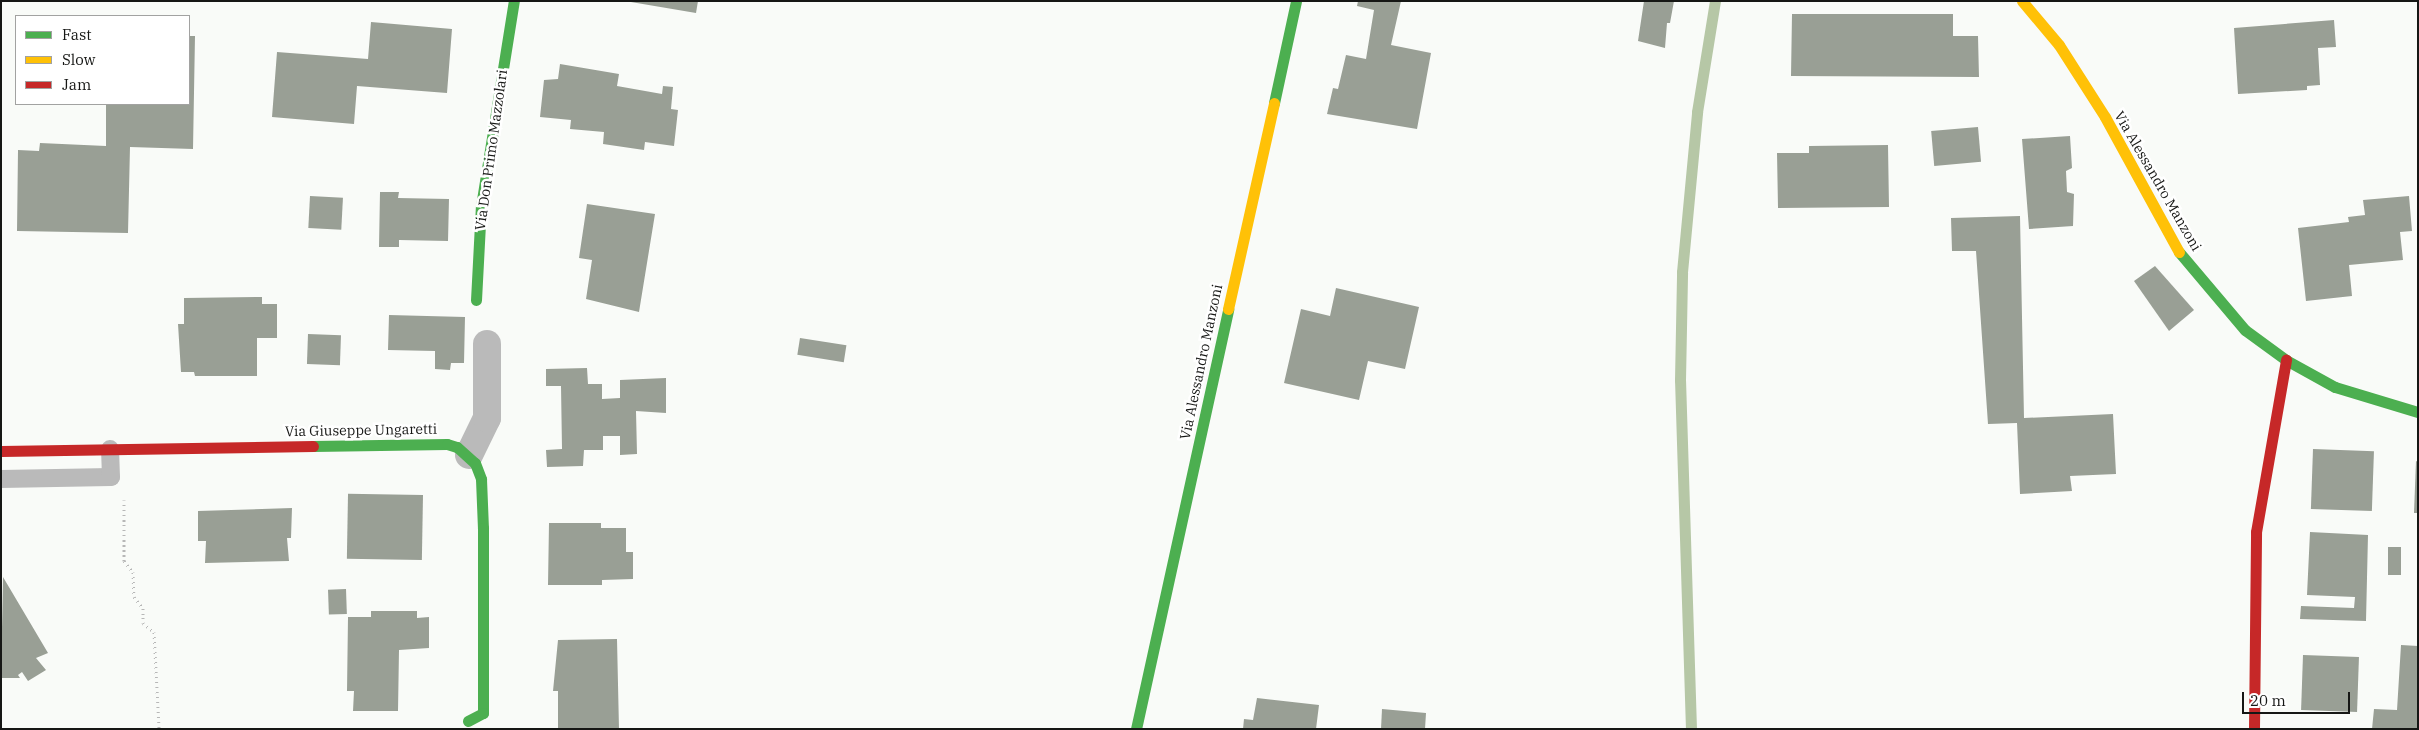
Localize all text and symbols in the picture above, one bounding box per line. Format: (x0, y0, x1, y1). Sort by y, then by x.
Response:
legend (15, 15, 190, 105)
text: Fast (62, 25, 92, 44)
text: Slow (62, 50, 95, 69)
street label: Via Don Primo Mazzolari (471, 68, 511, 232)
text: Jam (62, 75, 91, 94)
street label: Via Alessandro Manzoni (2111, 108, 2205, 254)
street label: Via Alessandro Manzoni (1176, 283, 1226, 441)
street label: Via Giuseppe Ungaretti (285, 420, 437, 440)
scale bar (2244, 682, 2352, 714)
text: 20 m (2250, 691, 2286, 710)

